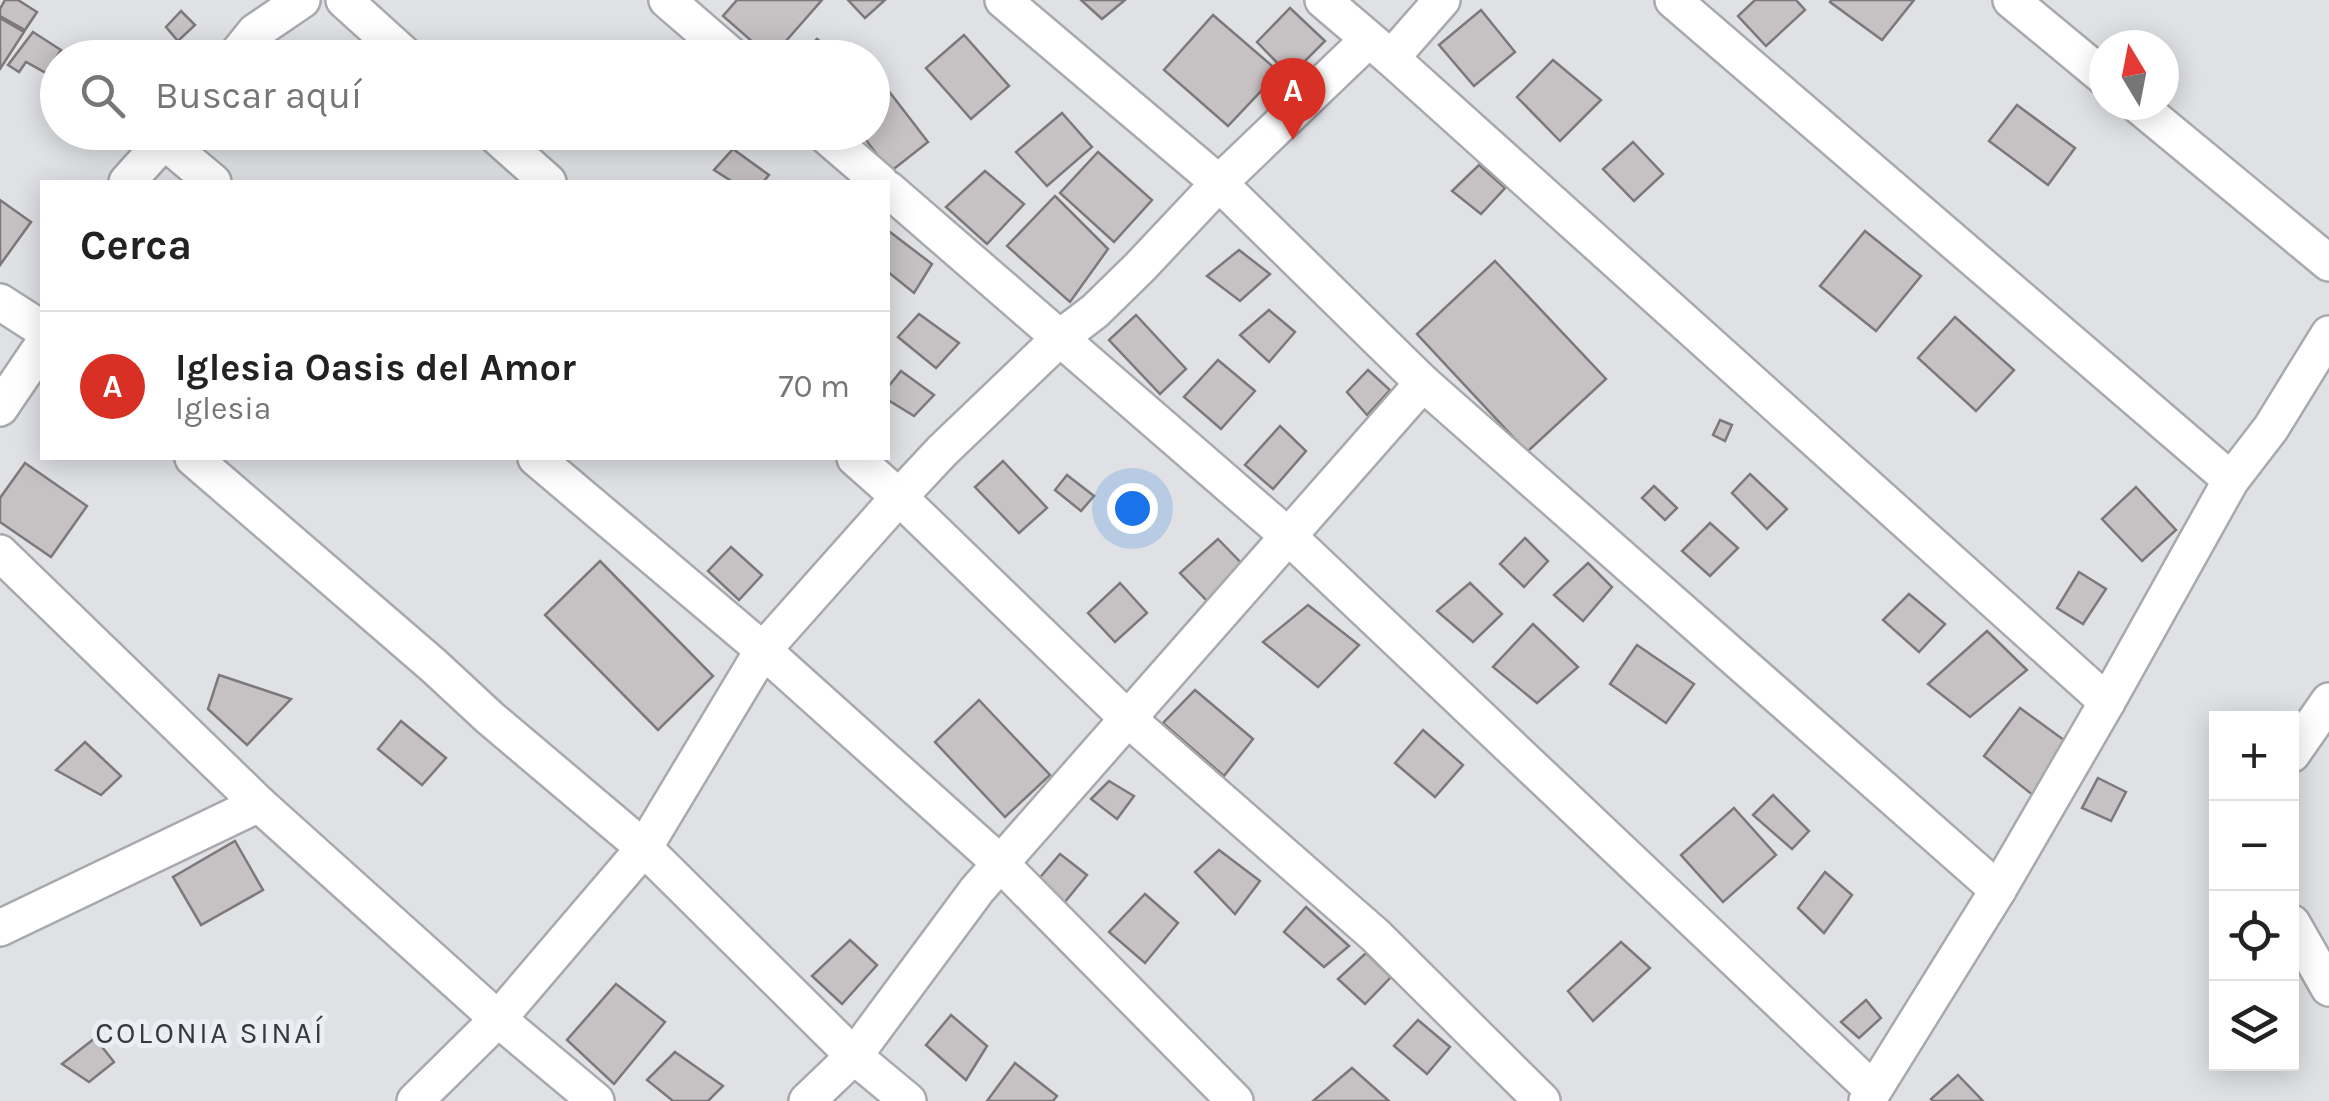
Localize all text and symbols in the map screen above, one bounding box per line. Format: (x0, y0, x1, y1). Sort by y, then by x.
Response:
north arrow (2089, 30, 2179, 120)
search box (40, 40, 890, 150)
pin: A (1260, 58, 1326, 140)
icon: search (75, 68, 130, 123)
text: Buscar aquí (155, 73, 362, 118)
text: Cerca (80, 220, 192, 270)
text: Iglesia Oasis del Amor (175, 345, 576, 390)
text: A (102, 368, 123, 405)
text: 70 m (778, 368, 850, 405)
text: Iglesia (175, 390, 271, 427)
your location (1107, 483, 1158, 534)
map controls (2209, 711, 2299, 1071)
button: + (2209, 711, 2299, 801)
button: − (2209, 801, 2299, 891)
button: locate (2209, 891, 2299, 981)
button: layers (2209, 981, 2299, 1071)
district label: COLONIA SINAÍ (95, 1015, 325, 1051)

